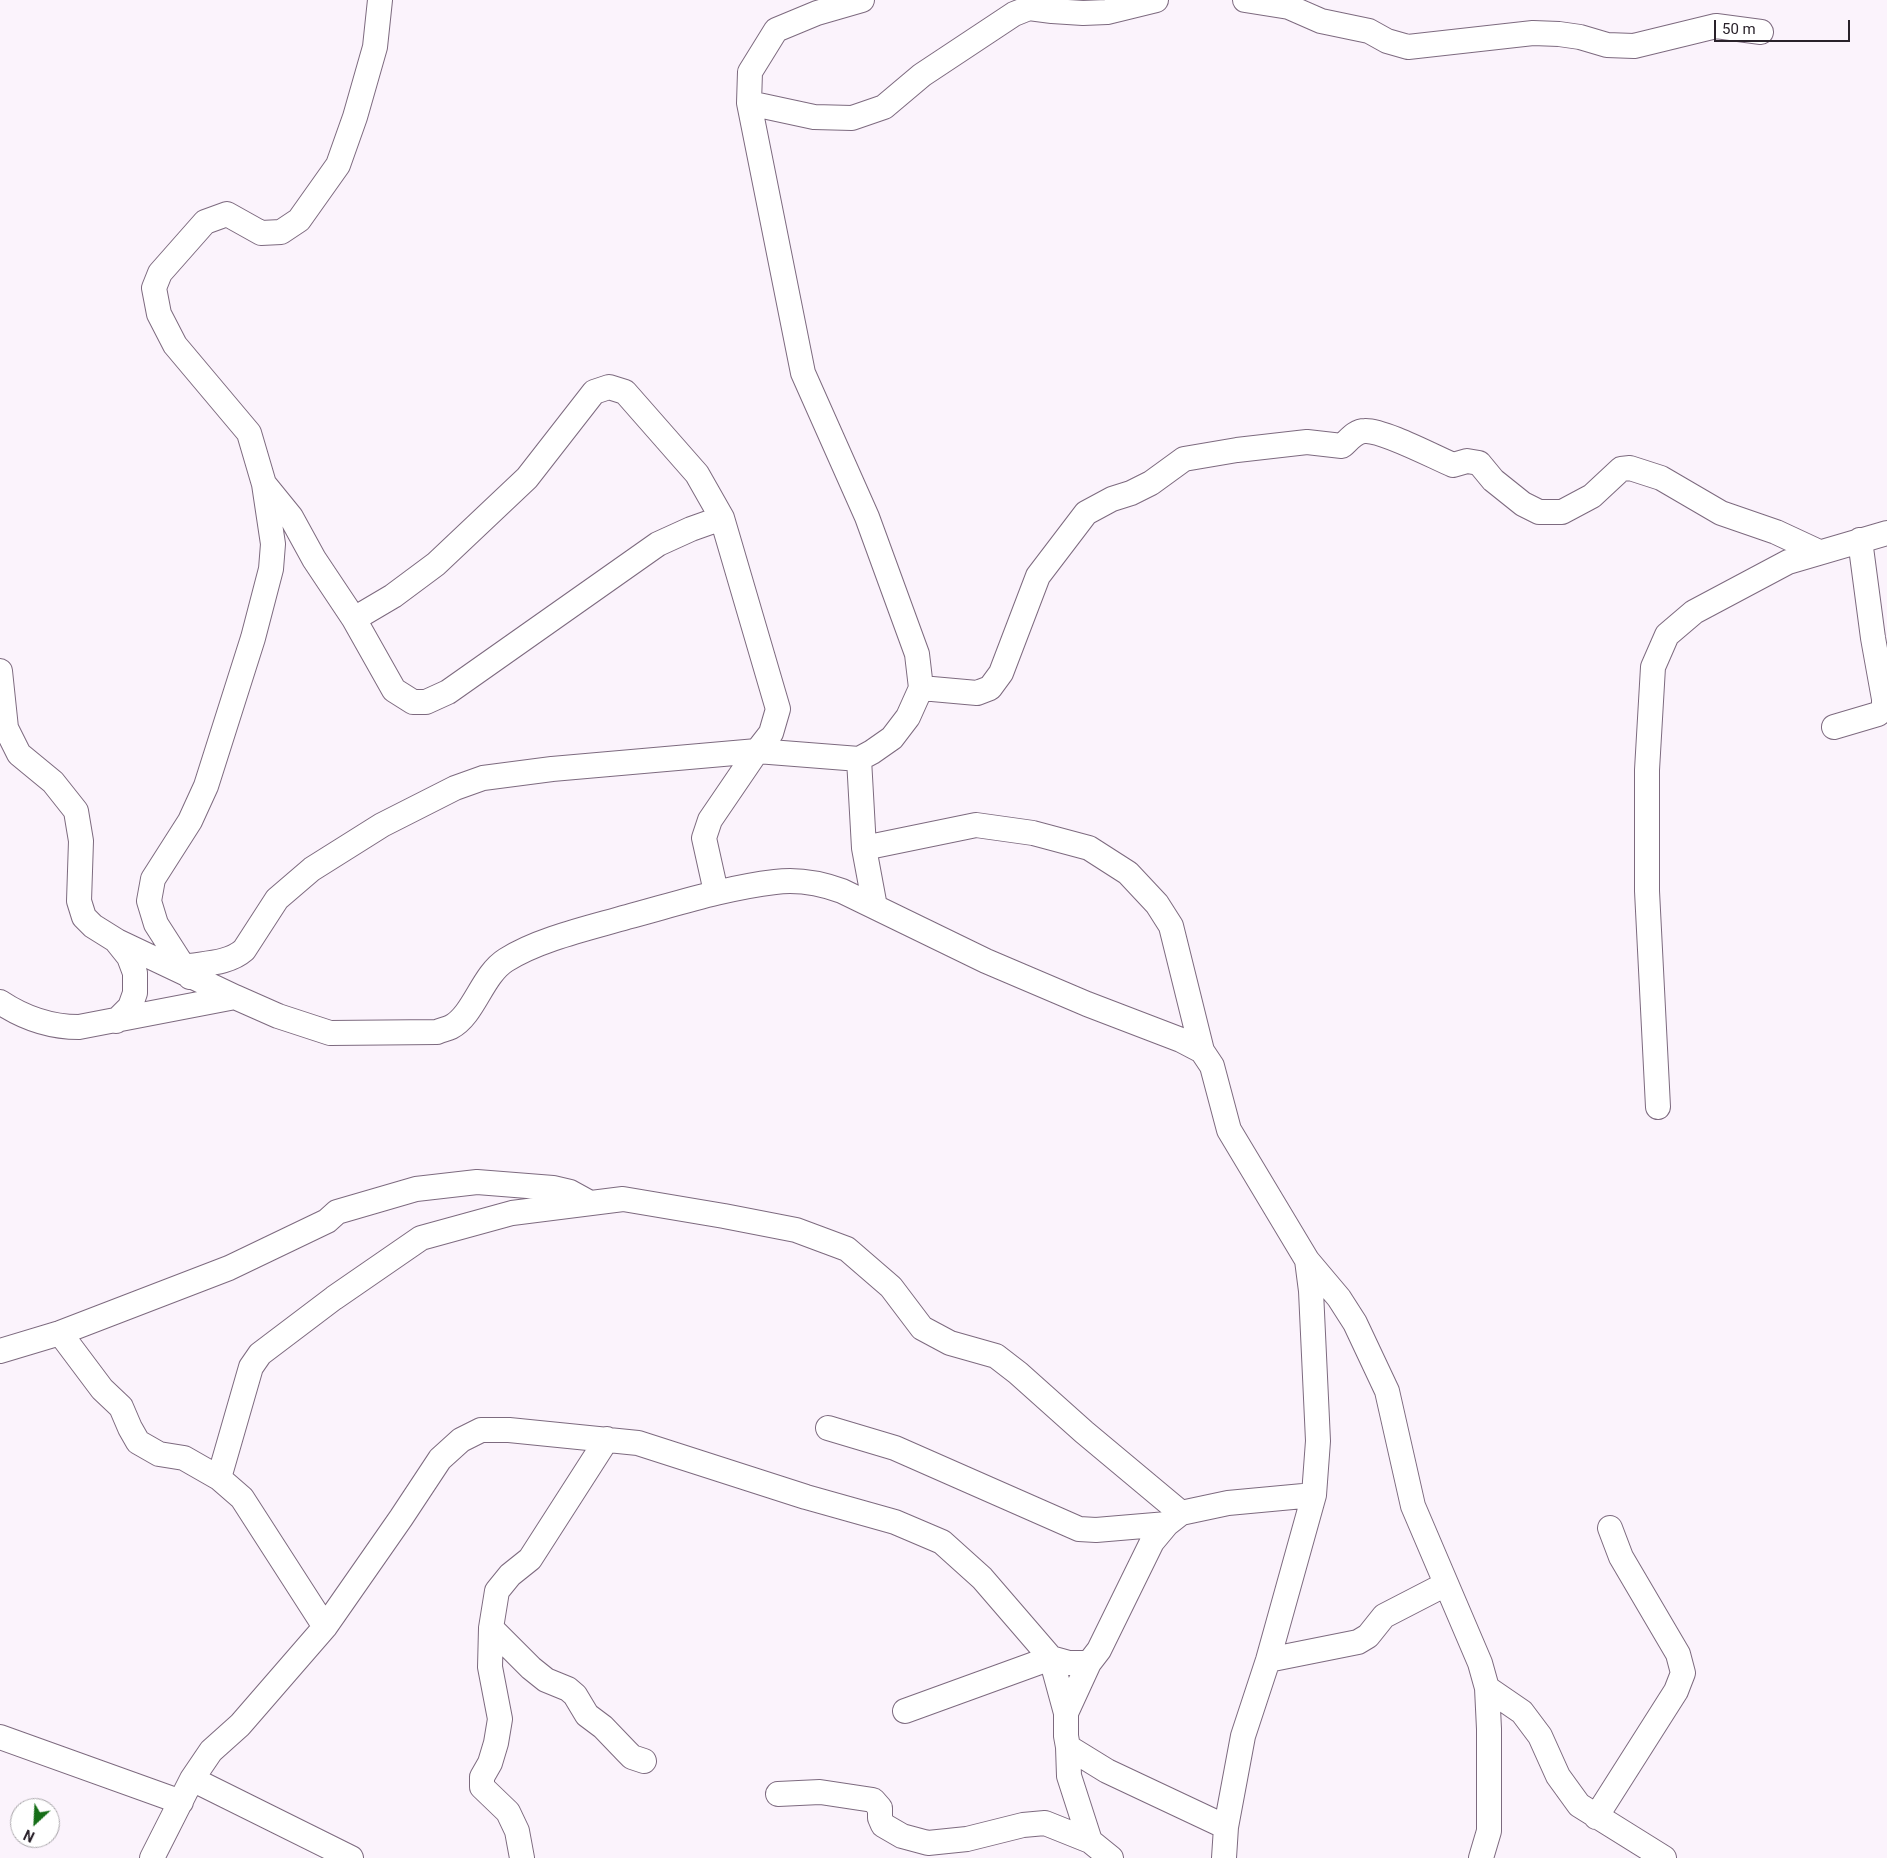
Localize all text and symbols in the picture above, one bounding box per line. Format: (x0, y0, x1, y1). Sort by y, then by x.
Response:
scale bar (1717, 10, 1853, 42)
text: 50 m (1722, 20, 1756, 38)
north arrow (10, 1798, 60, 1848)
text: N (21, 1826, 37, 1845)

